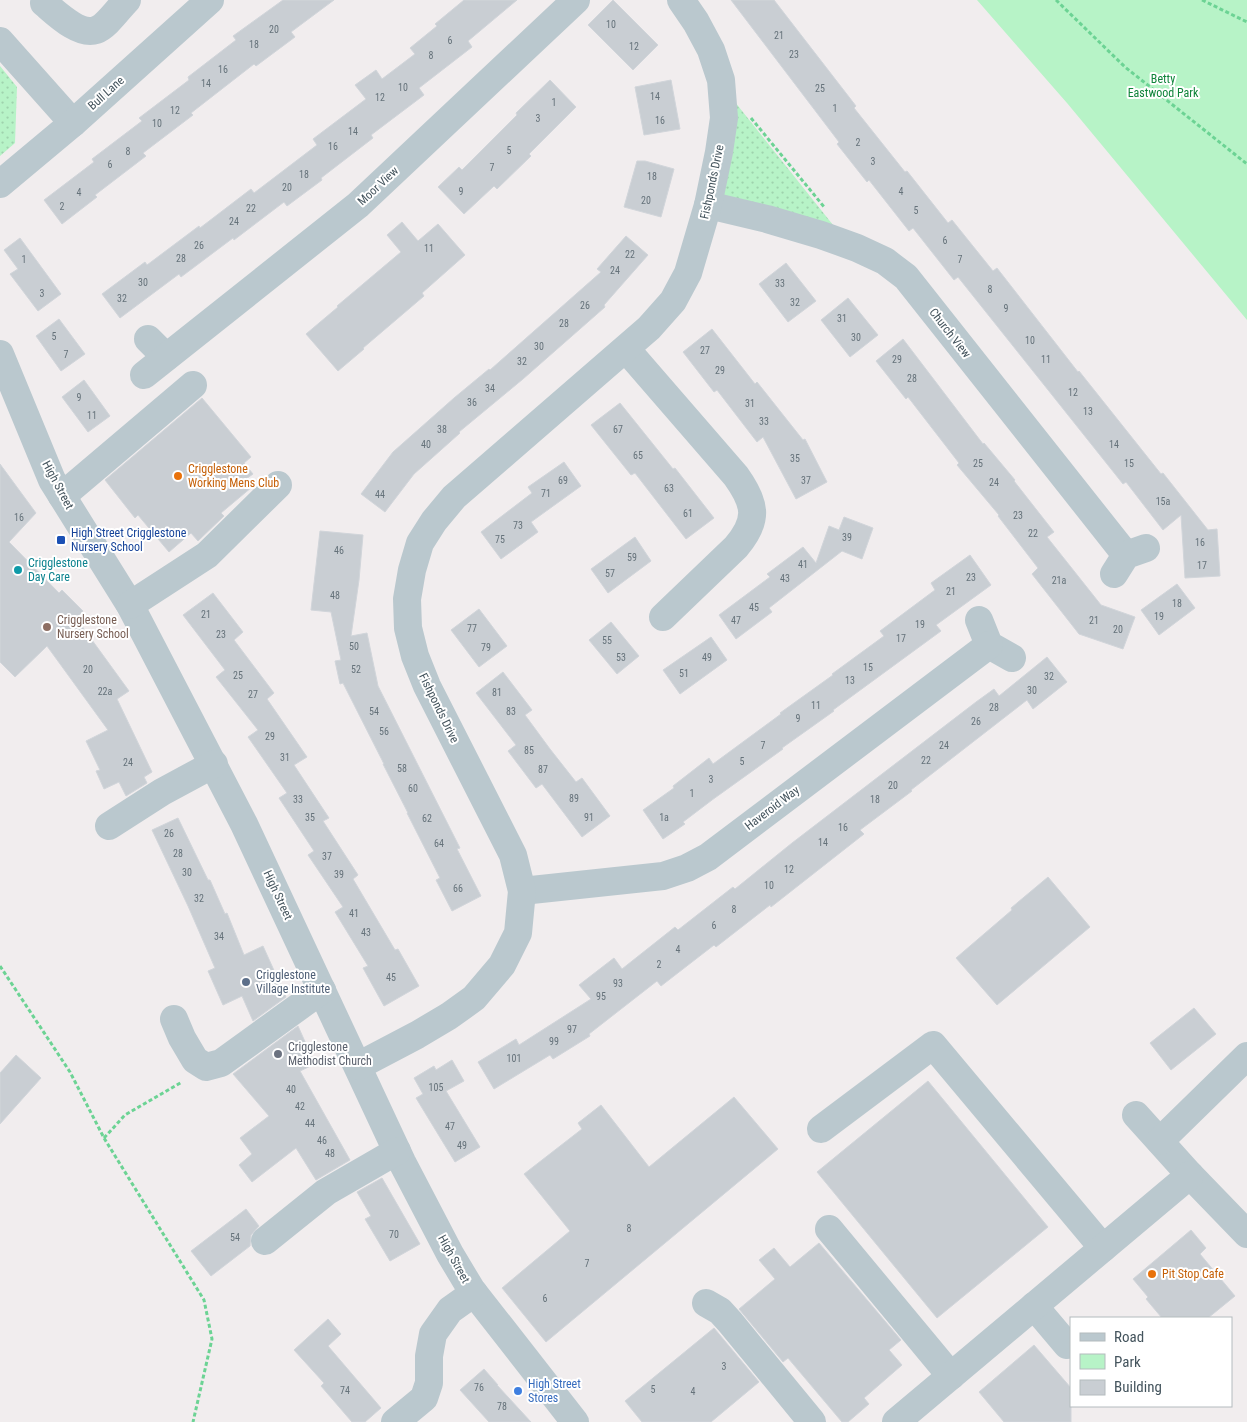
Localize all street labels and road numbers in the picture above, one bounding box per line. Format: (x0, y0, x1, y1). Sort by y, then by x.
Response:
street label: Bull Lane (85, 73, 127, 113)
street label: Fishponds Drive (697, 143, 727, 220)
street label: Moor View (355, 164, 401, 208)
street label: Church View (926, 305, 974, 361)
street label: High Street (39, 458, 77, 512)
street label: Fishponds Drive (416, 671, 462, 745)
street label: Haveroid Way (742, 783, 802, 833)
street label: High Street (261, 868, 296, 922)
street label: High Street (435, 1233, 473, 1286)

